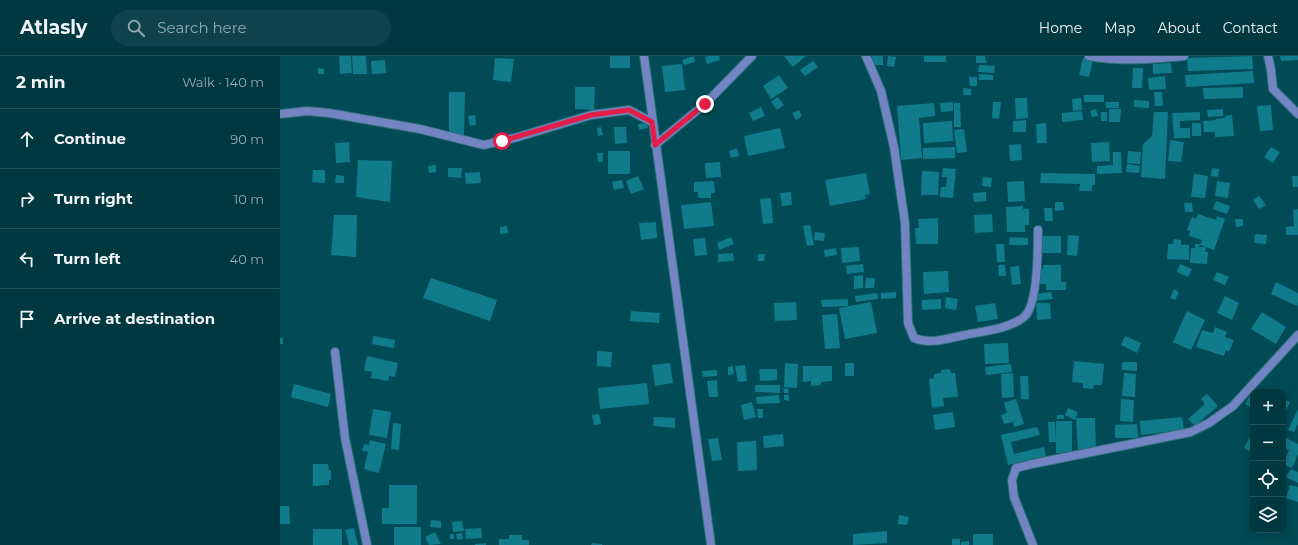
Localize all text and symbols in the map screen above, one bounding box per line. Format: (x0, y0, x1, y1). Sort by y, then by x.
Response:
search box (111, 10, 391, 46)
text: Atlasly (20, 16, 87, 39)
icon: search (125, 17, 147, 39)
text: Search here (157, 18, 247, 37)
text: Home (1039, 19, 1082, 37)
text: Map (1104, 19, 1135, 37)
text: About (1157, 19, 1201, 37)
text: Contact (1223, 19, 1278, 37)
text: 2 min (16, 72, 66, 92)
text: Walk · 140 m (182, 74, 264, 90)
route end (696, 95, 714, 113)
icon: ahead (16, 128, 38, 150)
text: Continue (54, 129, 126, 148)
text: 90 m (230, 131, 264, 147)
route start (493, 132, 511, 150)
icon: right (16, 188, 38, 210)
text: Turn right (54, 189, 133, 208)
text: 10 m (234, 191, 264, 207)
icon: left (16, 248, 38, 270)
text: Turn left (54, 249, 121, 268)
text: 40 m (230, 251, 264, 267)
icon: arrive (16, 308, 38, 330)
text: Arrive at destination (54, 309, 215, 328)
map controls (1250, 389, 1286, 533)
button: + (1250, 389, 1286, 425)
button: − (1250, 425, 1286, 461)
button: locate (1250, 461, 1286, 497)
button: layers (1250, 497, 1286, 533)

